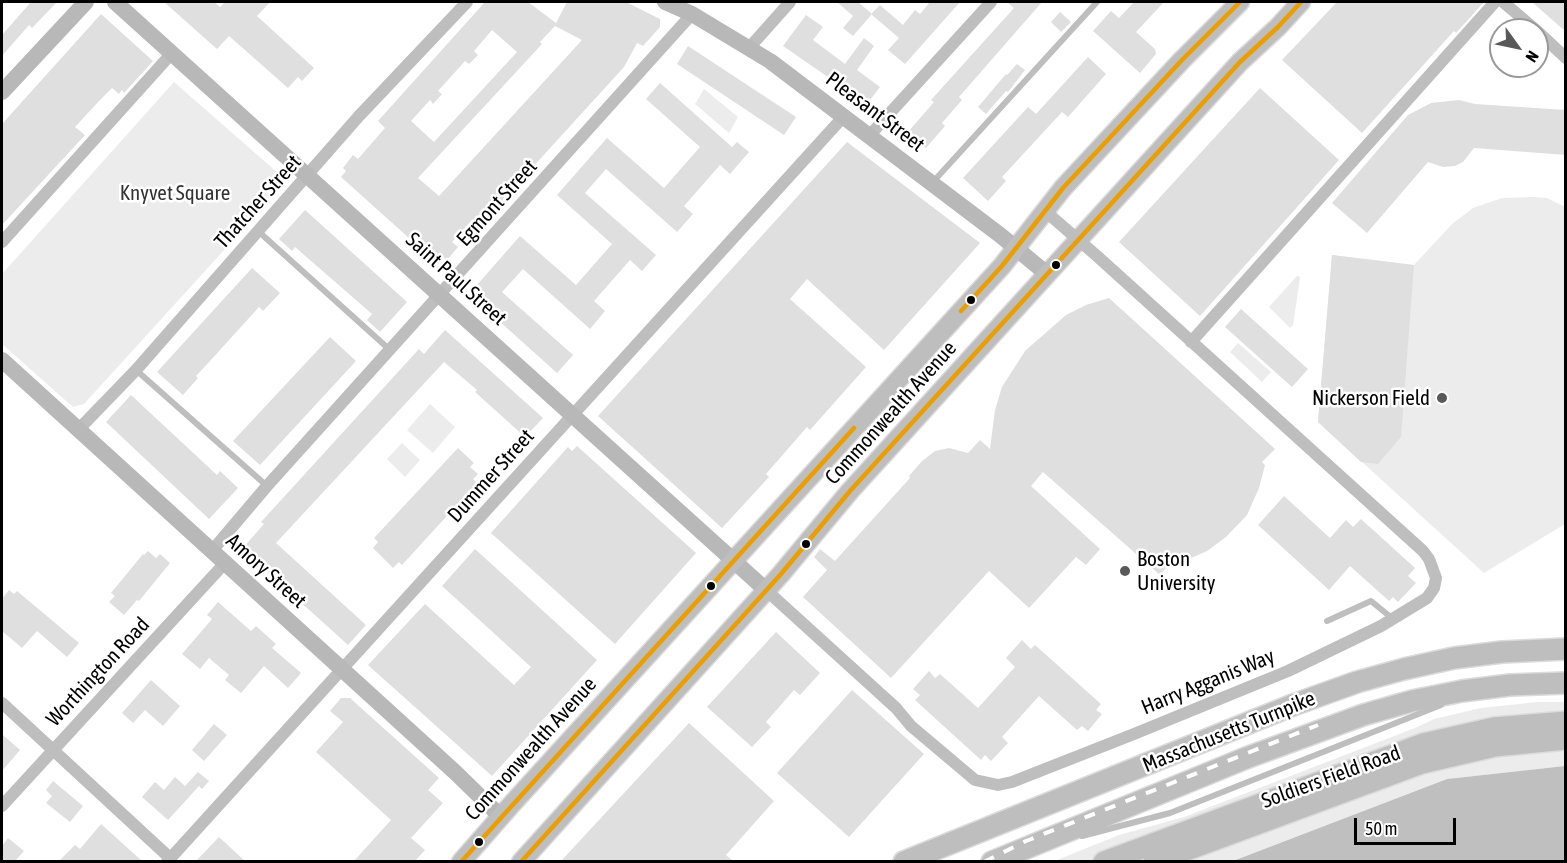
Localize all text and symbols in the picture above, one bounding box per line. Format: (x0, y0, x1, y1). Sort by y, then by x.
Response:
north arrow (1489, 18, 1549, 78)
text: N (1522, 48, 1543, 66)
street label: Pleasant Street (821, 67, 929, 157)
street label: Thatcher Street (209, 150, 307, 254)
street label: Egmont Street (451, 154, 543, 252)
park label: Knyvet Square (120, 180, 230, 206)
street label: Saint Paul Street (400, 227, 512, 331)
unlabelled marker (1050, 259, 1062, 271)
unlabelled marker (965, 294, 977, 306)
street label: Commonwealth Avenue (820, 336, 962, 490)
place label: Nickerson Field (1312, 385, 1430, 411)
marker: Nickerson Field (1435, 391, 1449, 405)
street label: Dummer Street (443, 424, 539, 528)
street label: Amory Street (221, 528, 311, 614)
unlabelled marker (800, 538, 812, 550)
place label: Boston University (1137, 546, 1216, 596)
marker: Boston University (1118, 564, 1132, 578)
unlabelled marker (705, 580, 717, 592)
street label: Worthington Road (41, 612, 155, 732)
street label: Harry Agganis Way (1138, 644, 1278, 720)
street label: Commonwealth Avenue (460, 672, 602, 826)
street label: Massachusetts Turnpike (1139, 686, 1319, 778)
street label: Soldiers Field Road (1258, 740, 1404, 814)
scale bar (1357, 806, 1459, 844)
text: 50 m (1365, 818, 1397, 839)
unlabelled marker (473, 836, 485, 848)

